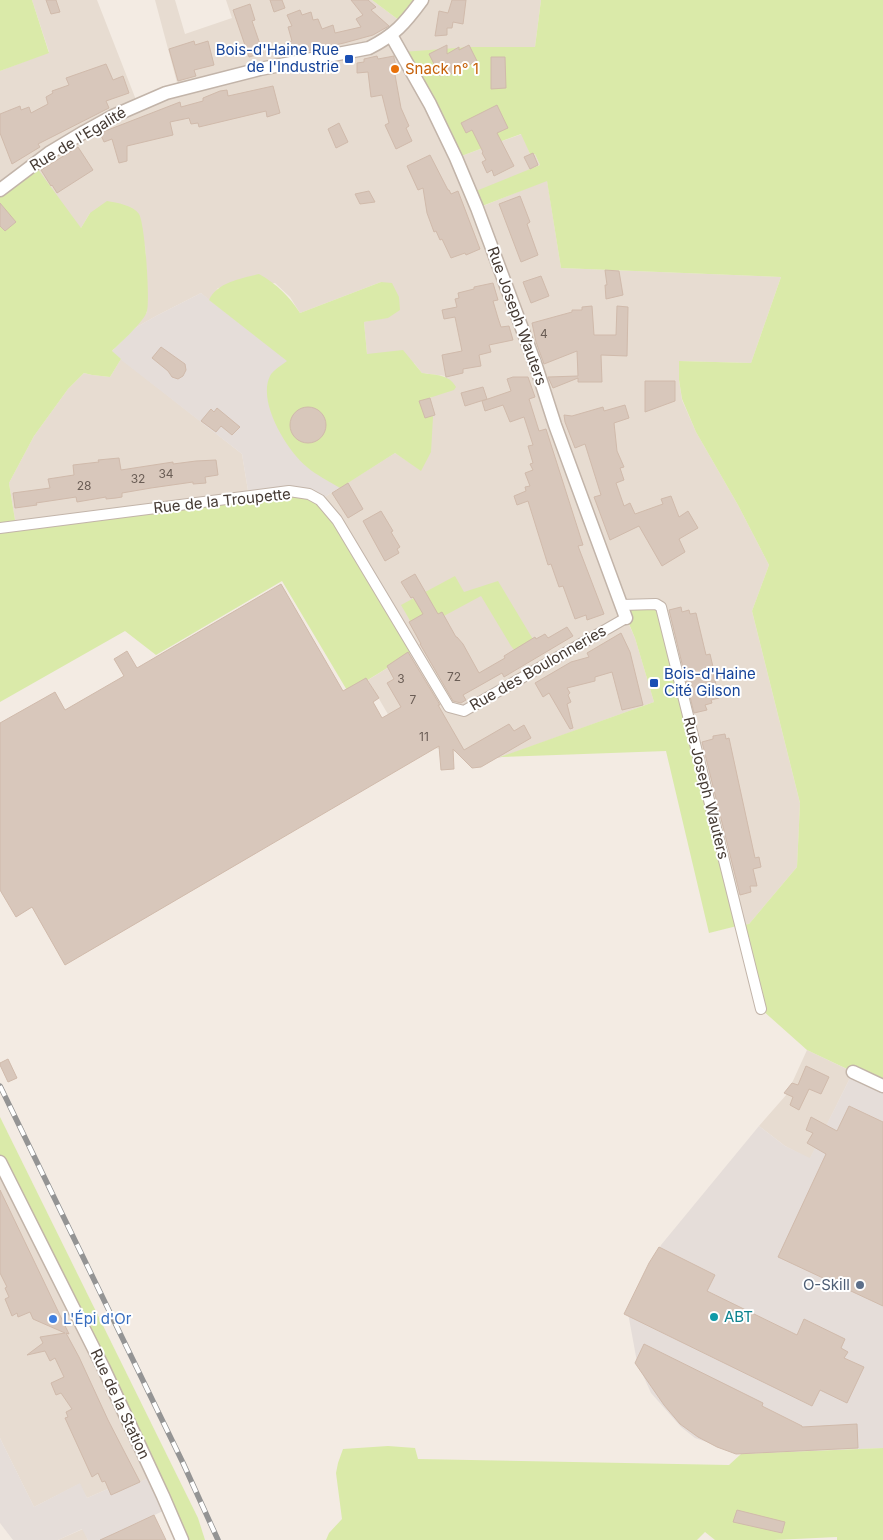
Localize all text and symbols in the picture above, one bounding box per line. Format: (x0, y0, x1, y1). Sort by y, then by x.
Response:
place label: Bois-d'Haine Rue de l'Industrie (216, 40, 339, 76)
marker: Bois-d'Haine Rue de l'Industrie (343, 53, 355, 65)
place label: Snack n° 1 (405, 59, 479, 78)
marker: Snack n° 1 (389, 63, 401, 75)
street label: Rue de l'Egalité (26, 102, 129, 175)
street label: Rue Joseph Wauters (484, 244, 551, 388)
house number: 4 (540, 326, 548, 341)
house number: 34 (158, 466, 174, 481)
house number: 32 (131, 471, 145, 486)
house number: 28 (77, 478, 91, 493)
street label: Rue de la Troupette (152, 484, 292, 517)
street label: Rue des Boulonneries (466, 621, 609, 714)
place label: Bois-d'Haine Cité Gilson (664, 664, 756, 700)
house number: 72 (447, 669, 461, 684)
house number: 3 (397, 671, 405, 686)
marker: Bois-d'Haine Cité Gilson (648, 677, 660, 689)
house number: 7 (410, 692, 417, 707)
street label: Rue Joseph Wauters (680, 715, 733, 861)
house number: 11 (419, 729, 429, 744)
place label: O-Skill (803, 1275, 850, 1294)
marker: O-Skill (854, 1279, 866, 1291)
place label: ABT (724, 1307, 753, 1326)
place label: L'Épi d'Or (63, 1309, 132, 1328)
marker: ABT (708, 1311, 720, 1323)
marker: L'Épi d'Or (47, 1313, 59, 1325)
street label: Rue de la Station (87, 1346, 154, 1462)

